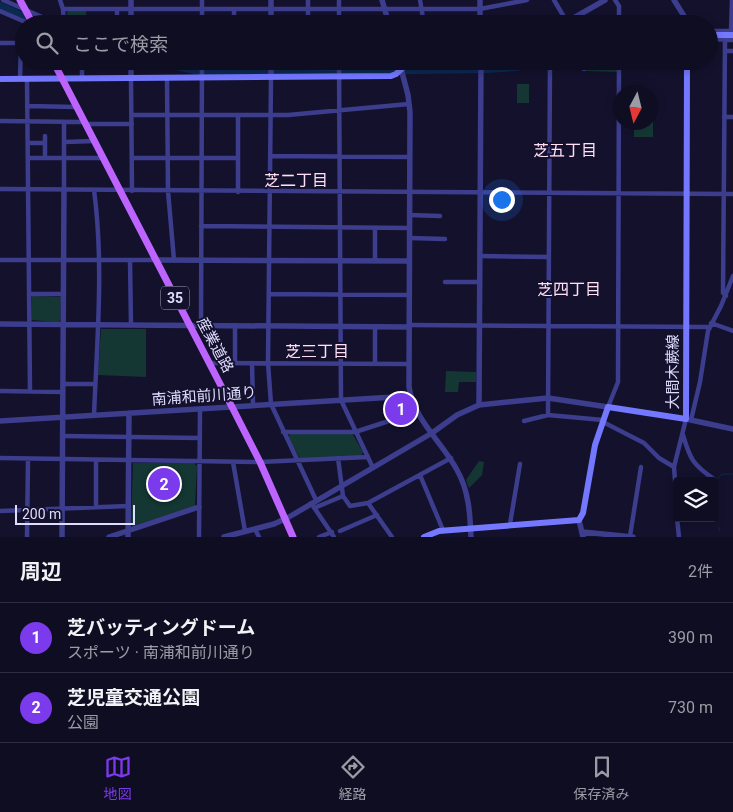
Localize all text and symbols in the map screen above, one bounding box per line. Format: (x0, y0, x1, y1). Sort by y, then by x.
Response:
search box (15, 15, 718, 70)
icon: search (33, 29, 61, 57)
text: ここで検索 (73, 33, 168, 56)
north arrow (613, 85, 658, 130)
district label: 芝五丁目 (533, 141, 597, 160)
district label: 芝二丁目 (264, 171, 328, 190)
your location (489, 187, 515, 213)
district label: 芝四丁目 (537, 280, 601, 299)
road number: 35 (161, 286, 189, 310)
street label: 産業道路 (193, 314, 237, 376)
street label: 大間木蕨線 (664, 334, 682, 410)
district label: 芝三丁目 (285, 342, 349, 361)
street label: 南浦和前川通り (151, 383, 257, 409)
pin: 1 (385, 390, 417, 428)
pin: 2 (148, 465, 180, 503)
map controls (673, 477, 718, 522)
button: layers (673, 477, 718, 522)
scale bar (15, 502, 135, 525)
text: 200 m (22, 506, 61, 522)
text: 周辺 (20, 560, 62, 584)
text: 2件 (688, 562, 713, 581)
text: 芝バッティングドーム (67, 616, 255, 639)
text: 1 (31, 628, 41, 647)
text: 390 m (668, 628, 713, 647)
text: スポーツ · 南浦和前川通り (67, 643, 255, 662)
text: 芝児童交通公園 (67, 686, 200, 709)
text: 2 (31, 698, 41, 717)
text: 730 m (668, 698, 713, 717)
text: 公園 (67, 713, 99, 732)
tab: 地図 (104, 753, 132, 803)
tab: 経路 (339, 753, 367, 803)
tab: 保存済み (574, 753, 630, 803)

